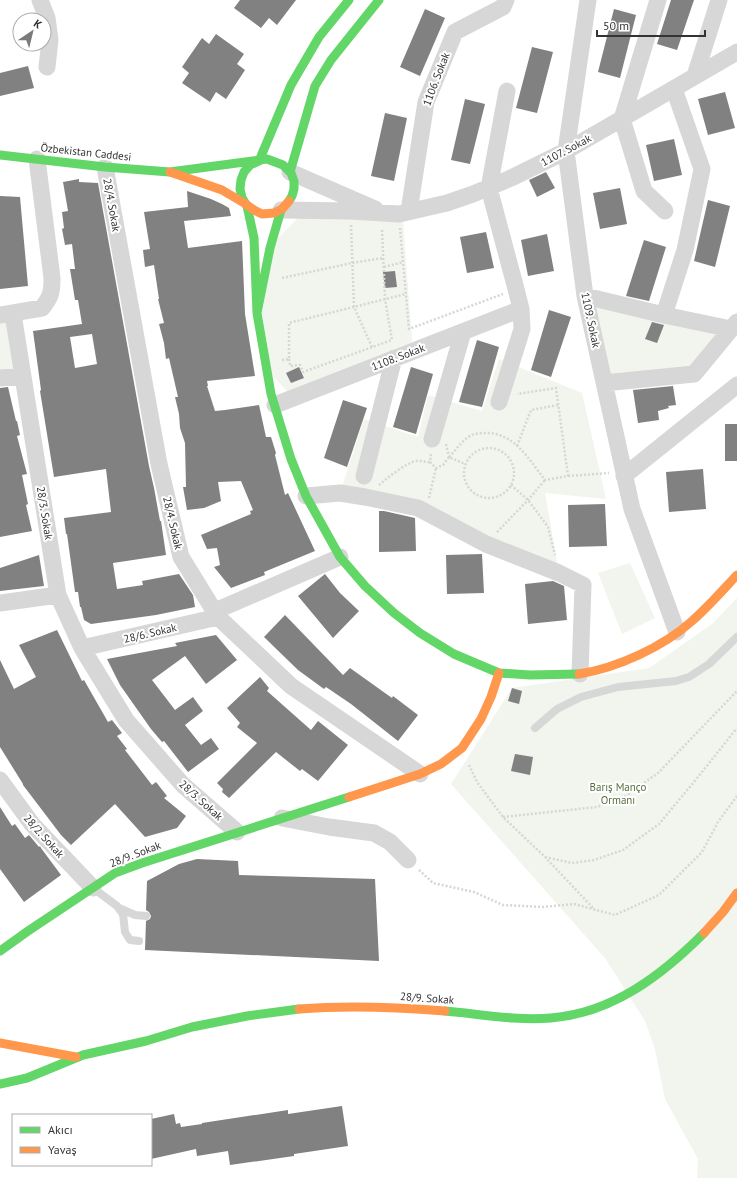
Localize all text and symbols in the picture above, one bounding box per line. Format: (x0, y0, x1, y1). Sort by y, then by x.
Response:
north arrow (12, 12, 52, 52)
scale bar (597, 12, 705, 38)
text: K (31, 16, 45, 32)
text: 50 m (603, 18, 629, 33)
street label: 1106. Sokak (419, 50, 453, 108)
street label: 1107. Sokak (538, 131, 594, 169)
street label: Özbekistan Caddesi (40, 140, 132, 164)
street label: 28/4. Sokak (100, 177, 124, 234)
street label: 1109. Sokak (578, 291, 604, 350)
street label: 1108. Sokak (369, 340, 427, 374)
street label: 28/3. Sokak (34, 485, 56, 542)
street label: 28/4. Sokak (160, 495, 186, 552)
street label: 28/6. Sokak (122, 620, 179, 646)
street label: 28/3. Sokak (176, 777, 226, 824)
park label: Barış Manço Ormanı (590, 780, 647, 807)
street label: 28/2. Sokak (21, 811, 68, 861)
street label: 28/9. Sokak (107, 838, 163, 870)
street label: 28/9. Sokak (400, 989, 455, 1007)
legend (12, 1114, 152, 1166)
text: Akıcı (48, 1122, 73, 1137)
text: Yavaş (48, 1142, 77, 1157)

